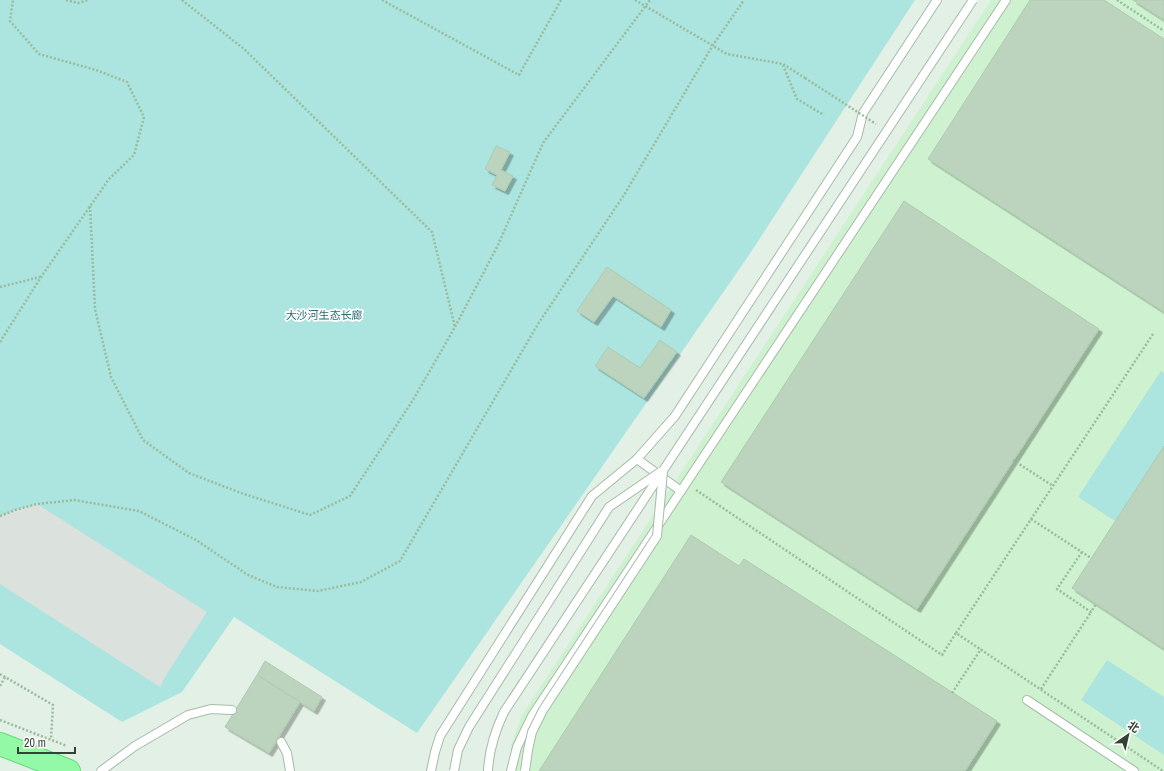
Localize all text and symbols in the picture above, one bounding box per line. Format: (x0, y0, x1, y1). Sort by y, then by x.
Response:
park label: 大沙河生态长廊 (286, 308, 363, 322)
north arrow (1108, 715, 1148, 755)
text: 北 (1125, 718, 1142, 736)
scale bar (18, 729, 75, 755)
text: 20 m (24, 735, 46, 751)

